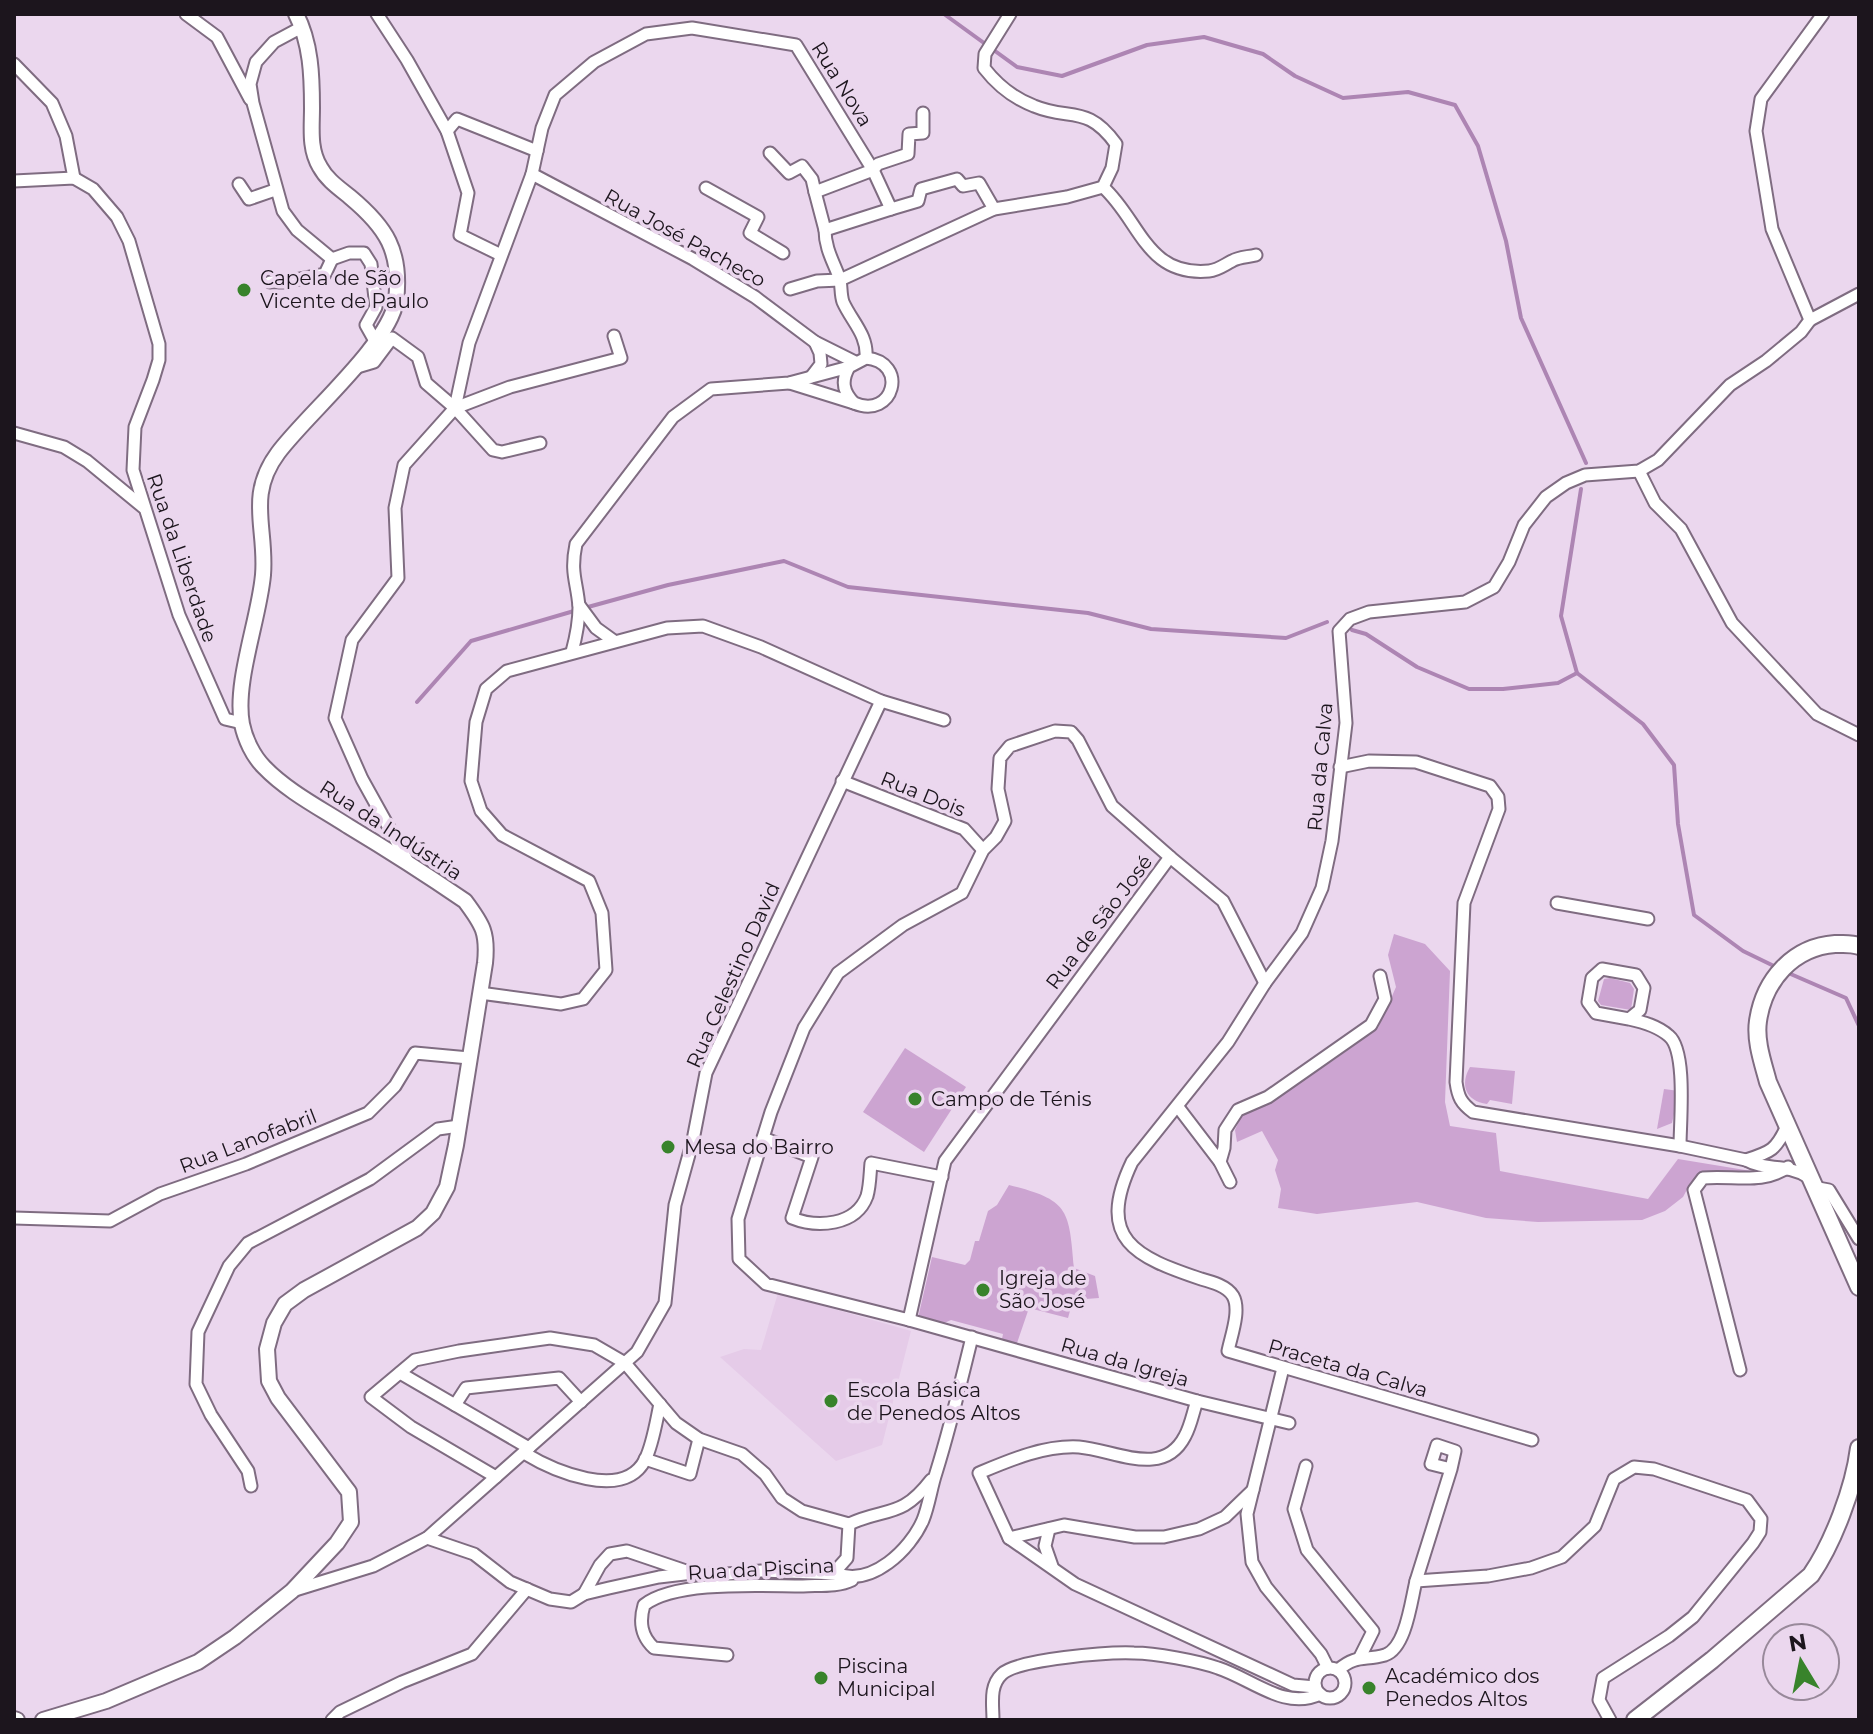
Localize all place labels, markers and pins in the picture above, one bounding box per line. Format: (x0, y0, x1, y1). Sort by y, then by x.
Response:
place label: Capela de São Vicente de Paulo (260, 266, 429, 313)
marker: Capela de São Vicente de Paulo (235, 281, 253, 299)
place label: Campo de Ténis (931, 1087, 1092, 1111)
marker: Campo de Ténis (906, 1090, 924, 1108)
place label: Mesa do Bairro (684, 1135, 834, 1159)
marker: Mesa do Bairro (659, 1138, 677, 1156)
place label: Igreja de São José (999, 1266, 1087, 1313)
marker: Igreja de São José (974, 1281, 992, 1299)
place label: Escola Básica de Penedos Altos (847, 1378, 1021, 1425)
marker: Escola Básica de Penedos Altos (822, 1392, 840, 1410)
place label: Piscina Municipal (837, 1654, 936, 1701)
place label: Académico dos Penedos Altos (1385, 1664, 1540, 1711)
marker: Piscina Municipal (812, 1669, 830, 1687)
marker: Académico dos Penedos Altos (1360, 1679, 1378, 1697)

